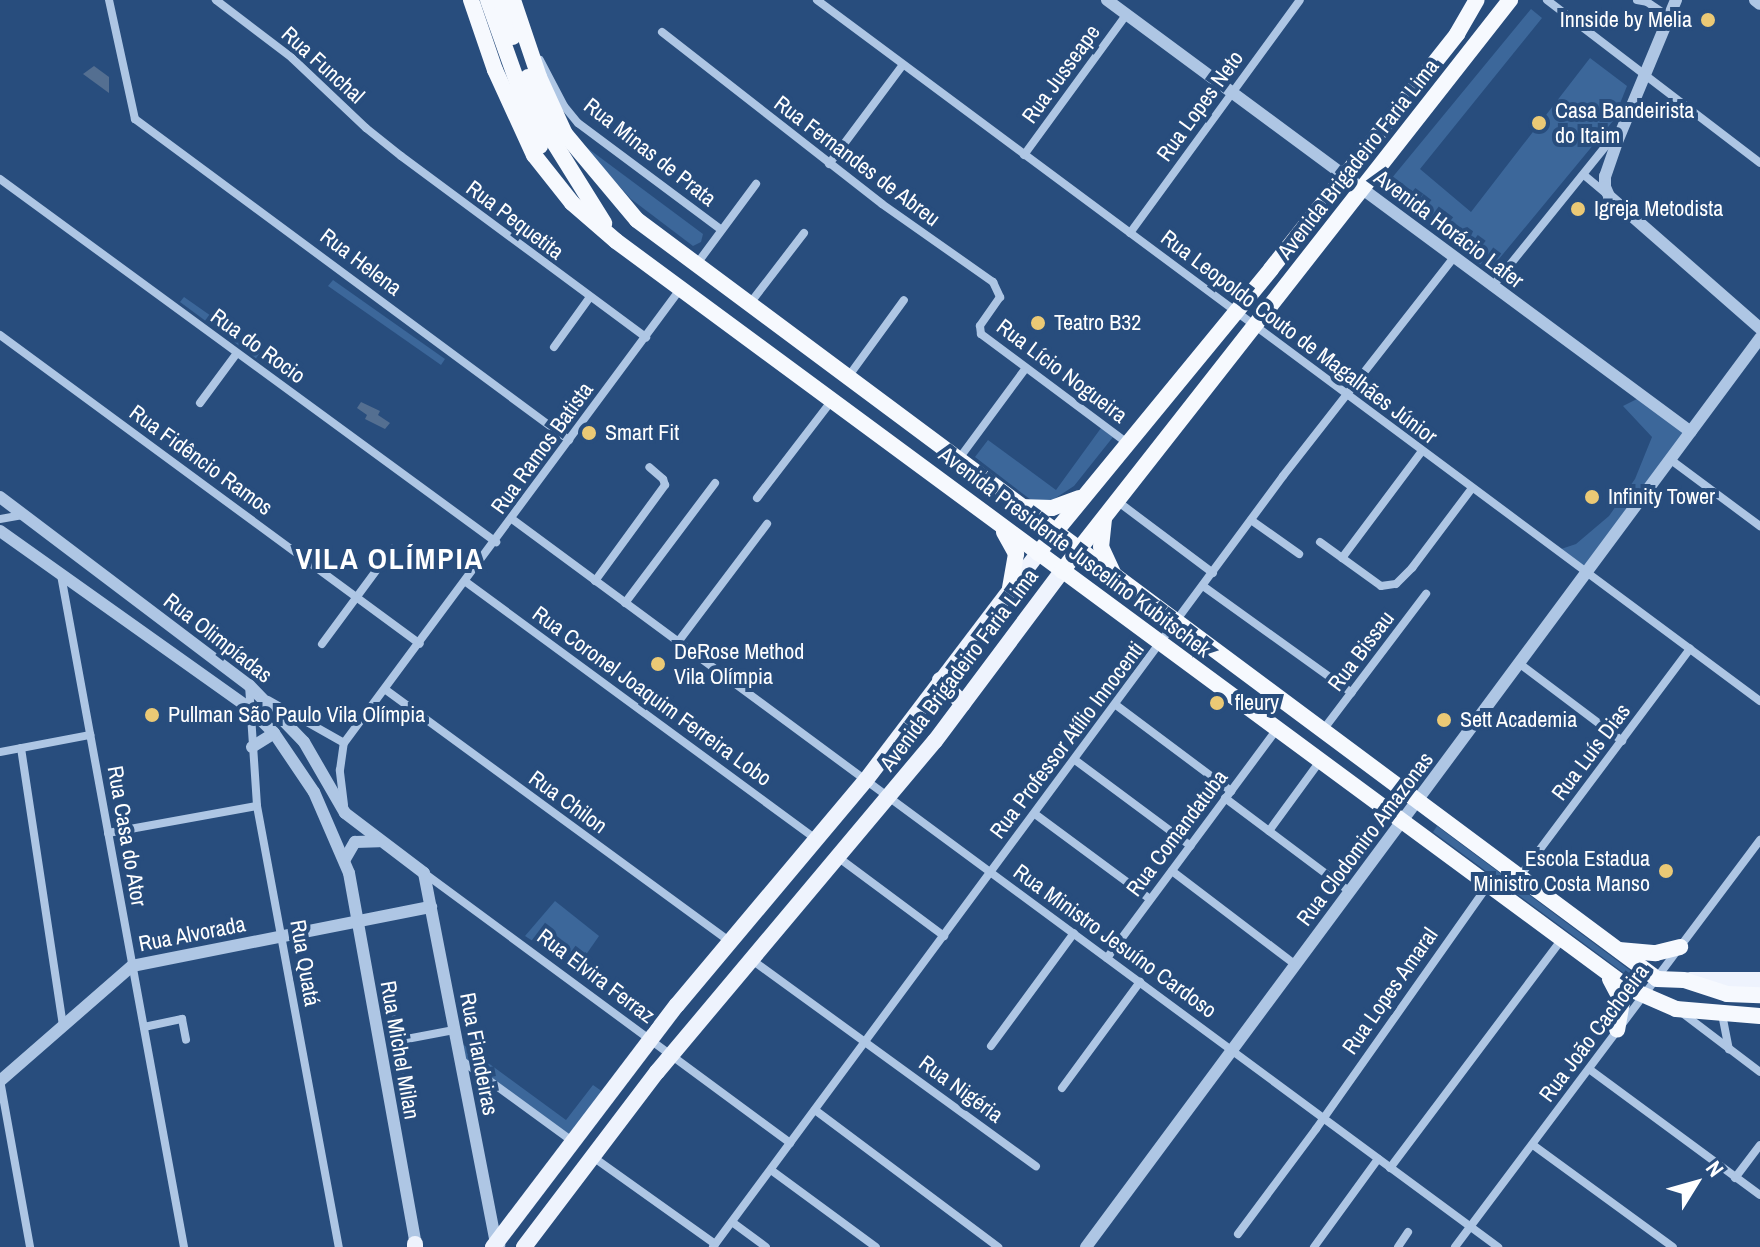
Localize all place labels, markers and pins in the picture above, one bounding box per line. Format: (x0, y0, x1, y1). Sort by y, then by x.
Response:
place label: Innside by Melia (1560, 7, 1692, 33)
marker: Innside by Melia (1699, 11, 1717, 29)
place label: Casa Bandeirista do Itaim (1555, 97, 1694, 148)
marker: Casa Bandeirista do Itaim (1530, 114, 1548, 132)
place label: Igreja Metodista (1594, 196, 1723, 222)
marker: Igreja Metodista (1569, 200, 1587, 218)
place label: Teatro B32 (1054, 310, 1141, 336)
marker: Teatro B32 (1029, 314, 1047, 332)
place label: Smart Fit (605, 420, 679, 446)
marker: Smart Fit (580, 424, 598, 442)
place label: Infinity Tower (1608, 484, 1715, 510)
marker: Infinity Tower (1583, 488, 1601, 506)
place label: DeRose Method Vila Olímpia (674, 638, 804, 690)
marker: DeRose Method Vila Olímpia (649, 655, 667, 673)
place label: fleury (1235, 690, 1279, 716)
marker: fleury (1206, 692, 1228, 714)
place label: Pullman São Paulo Vila Olímpia (168, 702, 425, 728)
marker: Pullman São Paulo Vila Olímpia (143, 706, 161, 724)
place label: Sett Academia (1460, 707, 1578, 733)
marker: Sett Academia (1435, 711, 1453, 729)
place label: Escola Estadua Ministro Costa Manso (1474, 845, 1650, 896)
marker: Escola Estadua Ministro Costa Manso (1657, 862, 1675, 880)

